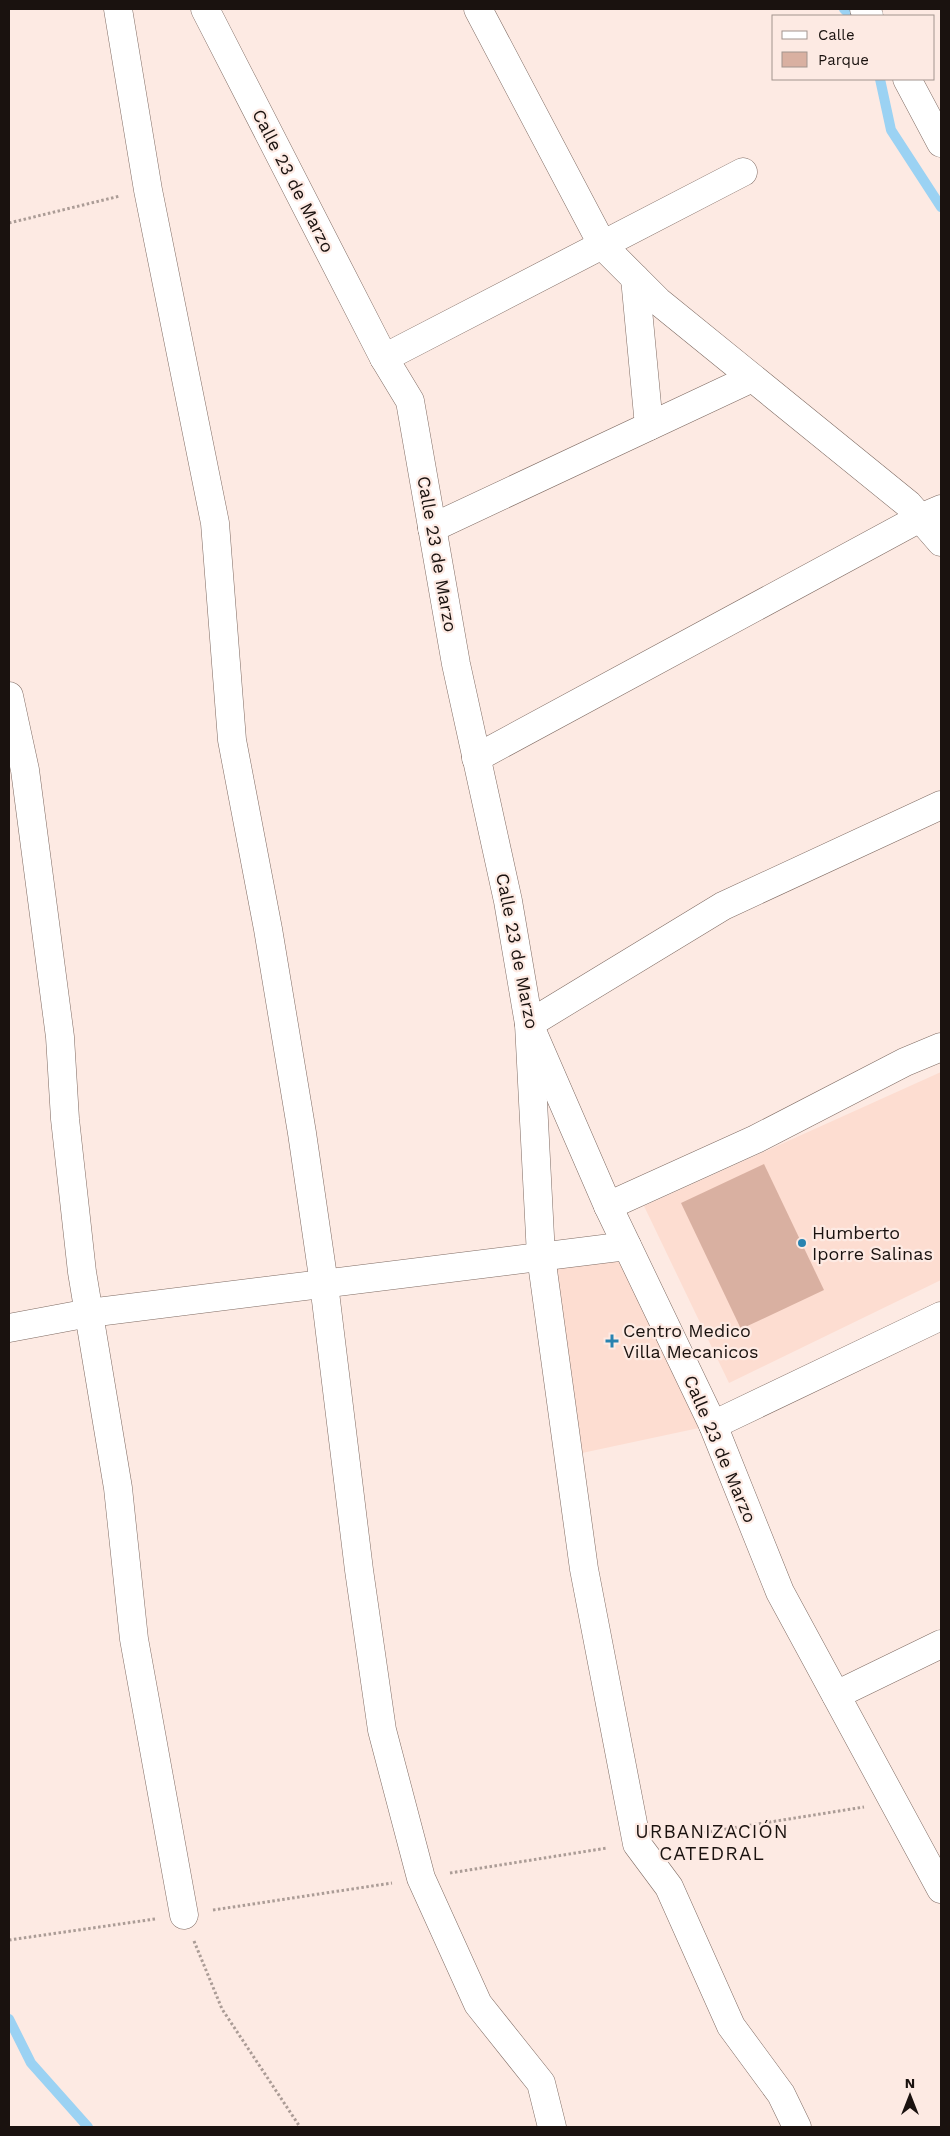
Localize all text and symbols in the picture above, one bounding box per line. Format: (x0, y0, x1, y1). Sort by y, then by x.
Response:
legend (772, 15, 935, 80)
text: Calle (818, 26, 855, 44)
text: Parque (818, 51, 869, 69)
street label: Calle 23 de Marzo (248, 106, 339, 256)
street label: Calle 23 de Marzo (413, 474, 462, 634)
street label: Calle 23 de Marzo (492, 871, 543, 1030)
place label: Humberto Iporre Salinas (812, 1222, 933, 1264)
marker: Humberto Iporre Salinas (796, 1237, 808, 1249)
place label: Centro Medico Villa Mecanicos (623, 1320, 759, 1362)
marker: Centro Medico Villa Mecanicos (605, 1334, 619, 1348)
street label: Calle 23 de Marzo (680, 1372, 761, 1526)
district label: URBANIZACIÓN CATEDRAL (635, 1820, 789, 1865)
north arrow (885, 2071, 935, 2121)
text: N (905, 2075, 915, 2091)

